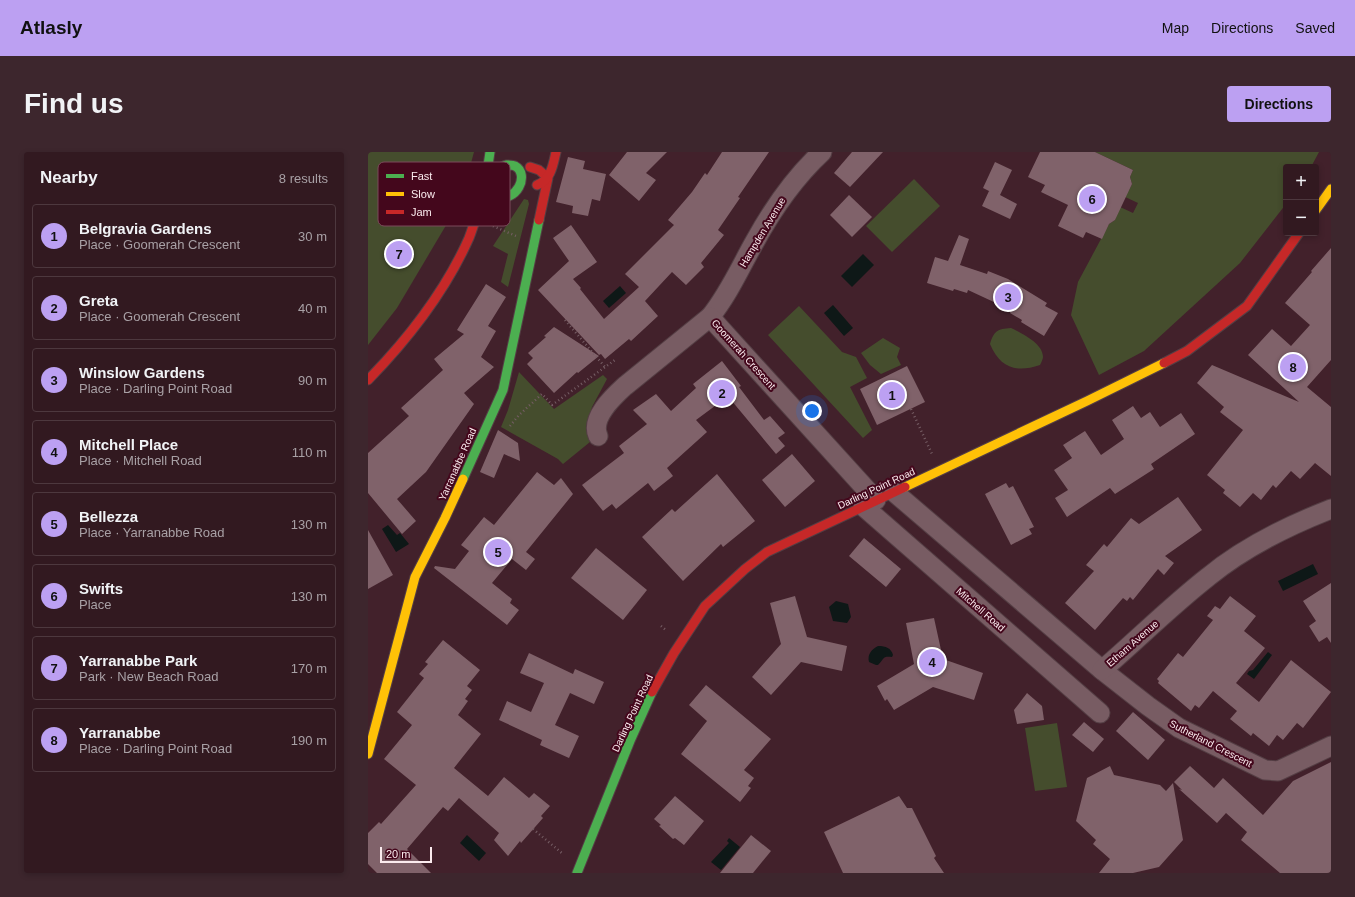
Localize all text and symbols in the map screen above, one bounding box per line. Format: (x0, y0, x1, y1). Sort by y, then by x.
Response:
text: Atlasly (20, 17, 82, 38)
text: Map (1162, 20, 1189, 36)
text: Directions (1211, 20, 1273, 36)
text: Saved (1295, 20, 1335, 36)
button: Directions (1227, 86, 1331, 122)
text: Find us (24, 88, 124, 119)
legend (378, 162, 510, 226)
map controls (1283, 164, 1319, 236)
button: + (1283, 164, 1319, 200)
text: Nearby (40, 168, 98, 187)
text: Fast (411, 170, 432, 182)
text: 8 results (279, 171, 328, 186)
pin: 6 (1079, 184, 1105, 214)
text: Slow (411, 188, 435, 200)
street label: Hampden Avenue (737, 195, 788, 269)
button: − (1283, 200, 1319, 236)
text: Jam (411, 206, 432, 218)
text: Belgravia Gardens (79, 220, 212, 237)
text: 1 (50, 229, 58, 244)
text: 30 m (298, 229, 327, 244)
text: Place · Goomerah Crescent (79, 237, 240, 252)
pin: 7 (386, 239, 412, 269)
pin: 3 (995, 282, 1021, 312)
text: Greta (79, 292, 118, 309)
text: 2 (50, 301, 58, 316)
text: 40 m (298, 301, 327, 316)
text: Place · Goomerah Crescent (79, 309, 240, 324)
street label: Goomerah Crescent (709, 317, 778, 392)
pin: 8 (1280, 352, 1306, 382)
text: Winslow Gardens (79, 364, 205, 381)
text: 3 (50, 373, 58, 388)
text: 90 m (298, 373, 327, 388)
pin: 2 (709, 378, 735, 408)
pin: 1 (879, 380, 905, 410)
text: Place · Darling Point Road (79, 381, 232, 396)
your location (802, 401, 822, 421)
street label: Yarranabbe Road (437, 426, 478, 502)
text: Mitchell Place (79, 436, 178, 453)
text: 4 (50, 445, 58, 460)
text: 110 m (292, 445, 327, 460)
text: Place · Mitchell Road (79, 453, 202, 468)
street label: Darling Point Road (836, 466, 917, 511)
text: Bellezza (79, 508, 138, 525)
text: 5 (50, 517, 58, 532)
text: 130 m (291, 517, 327, 532)
text: Place · Yarranabbe Road (79, 525, 225, 540)
pin: 5 (485, 537, 511, 567)
text: Swifts (79, 580, 123, 597)
street label: Mitchell Road (954, 585, 1007, 633)
text: 6 (50, 589, 58, 604)
text: 130 m (291, 589, 327, 604)
text: Place (79, 597, 112, 612)
street label: Etham Avenue (1104, 618, 1161, 669)
pin: 4 (919, 647, 945, 677)
text: Yarranabbe Park (79, 652, 197, 669)
text: 7 (50, 661, 58, 676)
text: 170 m (291, 661, 327, 676)
text: Park · New Beach Road (79, 669, 218, 684)
street label: Darling Point Road (610, 673, 655, 754)
street label: Sutherland Crescent (1168, 718, 1254, 769)
text: Yarranabbe (79, 724, 161, 741)
text: 8 (50, 733, 58, 748)
text: 190 m (291, 733, 327, 748)
text: Place · Darling Point Road (79, 741, 232, 756)
scale bar (380, 845, 432, 864)
text: 20 m (386, 848, 410, 860)

